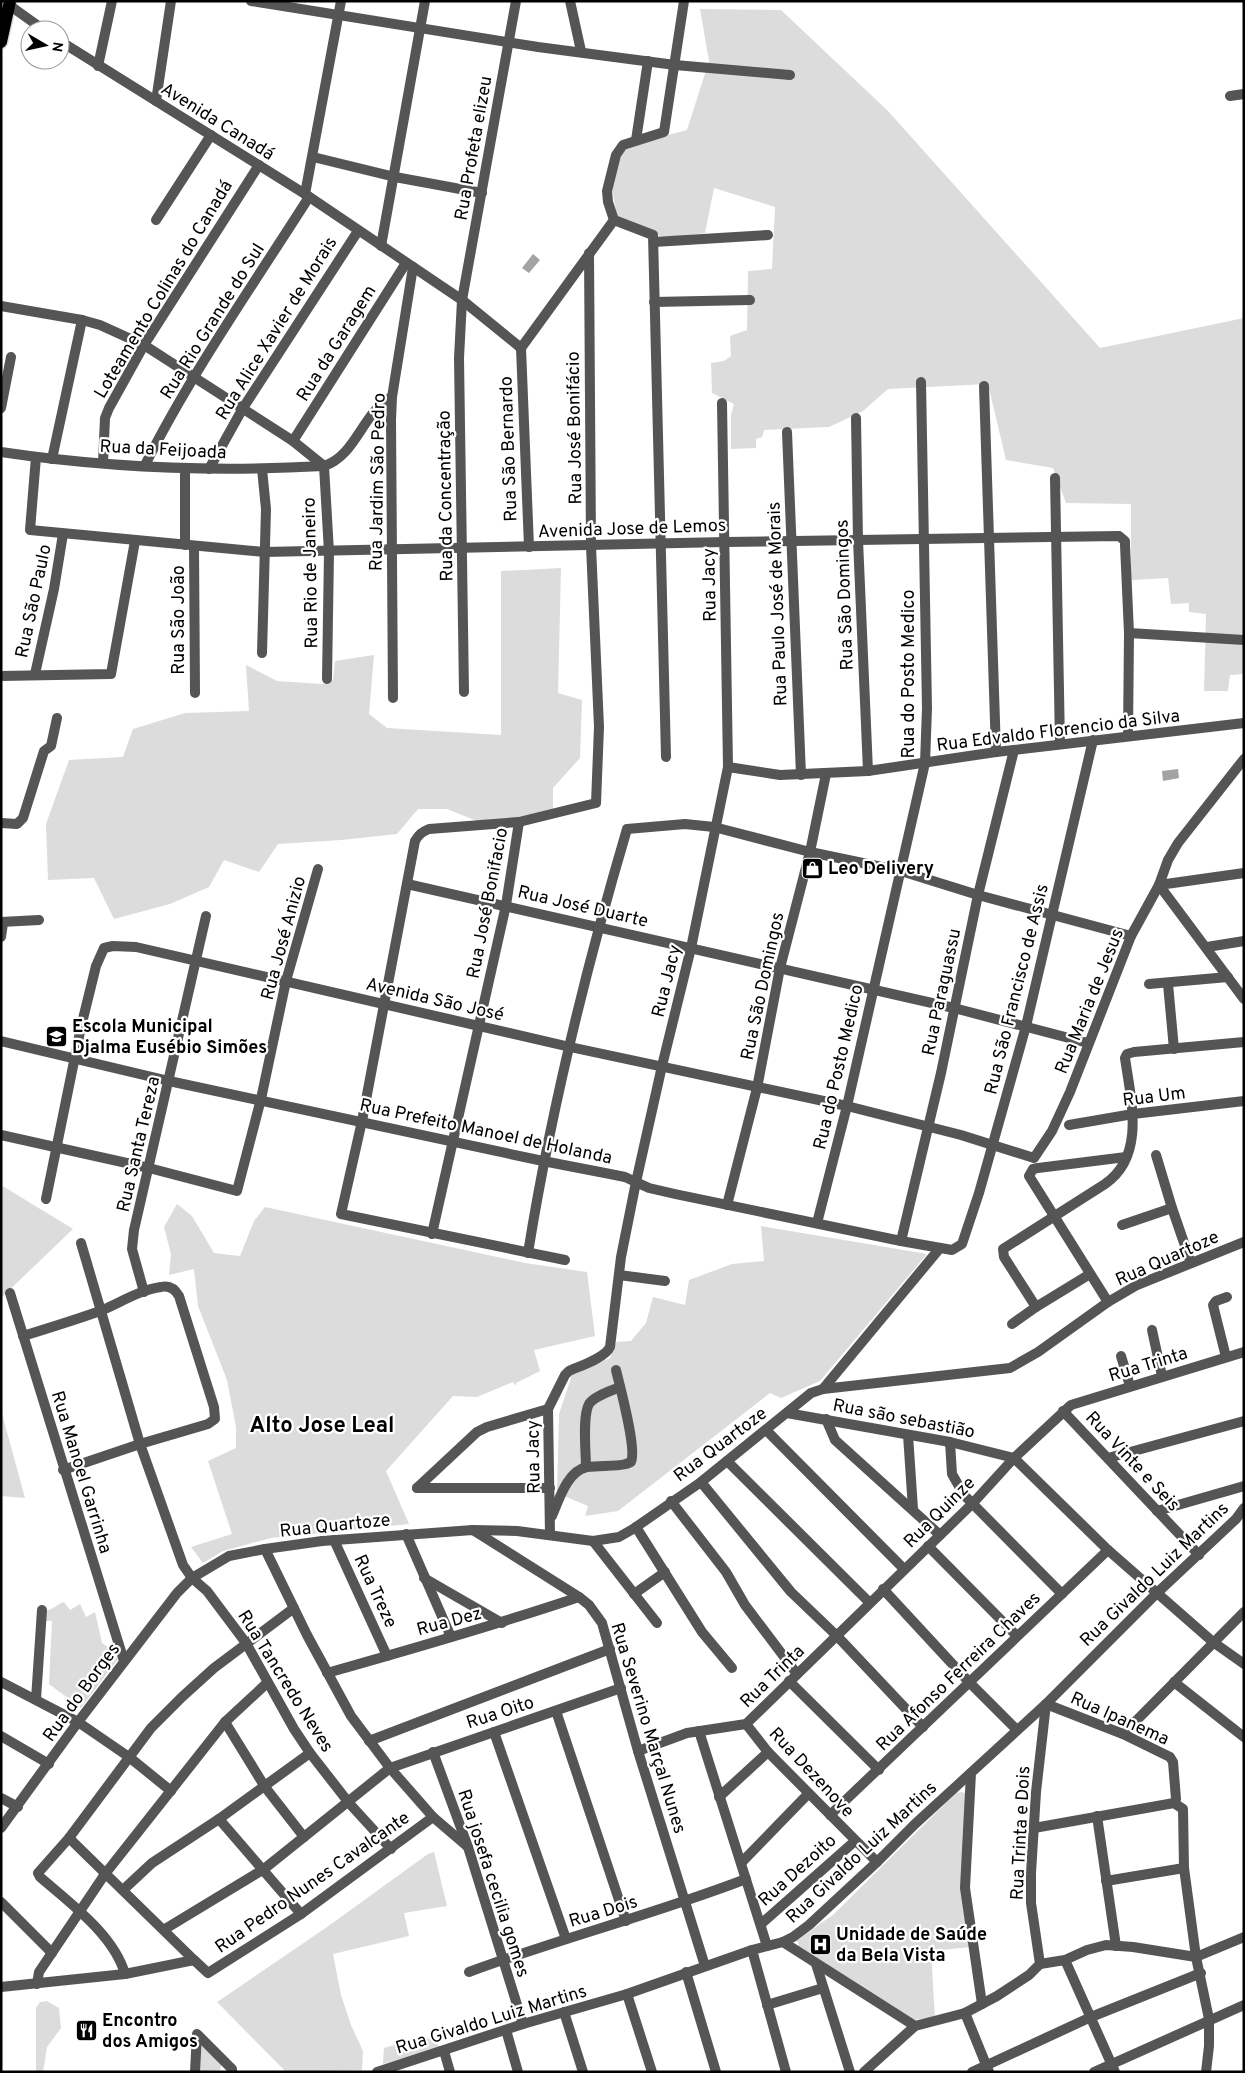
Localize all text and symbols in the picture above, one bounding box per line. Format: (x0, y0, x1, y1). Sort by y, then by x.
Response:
north arrow (20, 20, 70, 70)
text: N (47, 40, 66, 53)
street label: Rua Profeta elizeu (450, 74, 499, 222)
street label: Avenida Canadá (156, 78, 278, 166)
street label: Loteamento Colinas do Canadá (90, 176, 239, 403)
street label: Rua Alice Xavier de Morais (211, 233, 343, 425)
street label: Rua Rio Grande do Sul (156, 240, 271, 404)
street label: Rua da Garagem (292, 281, 382, 406)
street label: Rua José Bonifácio (563, 351, 588, 505)
street label: Rua São Bernardo (495, 376, 524, 522)
street label: Rua Jardim São Pedro (365, 393, 392, 571)
street label: Rua da Concentração (434, 410, 459, 582)
street label: Rua da Feijoada (99, 436, 227, 465)
street label: Rua Rio de Janeiro (299, 497, 324, 649)
street label: Rua Paulo José de Morais (763, 501, 794, 707)
street label: Avenida Jose de Lemos (537, 515, 727, 544)
street label: Rua São Domingos (831, 519, 860, 671)
street label: Rua São Paulo (11, 542, 58, 660)
street label: Rua Jacy (698, 548, 723, 622)
street label: Rua São João (168, 565, 191, 675)
street label: Rua do Posto Medico (898, 590, 921, 758)
street label: Rua Edvaldo Florencio da Silva (935, 705, 1181, 758)
street label: Rua José Bonifacio (463, 826, 514, 981)
shop icon: Leo Delivery (800, 856, 824, 880)
place label: Leo Delivery (828, 858, 934, 881)
street label: Rua José Anizio (257, 874, 312, 1003)
street label: Rua José Duarte (515, 881, 650, 934)
street label: Rua São Francisco de Assis (980, 882, 1055, 1097)
street label: Rua São Domingos (737, 910, 790, 1062)
street label: Rua Maria de Jesus (1051, 926, 1130, 1078)
street label: Rua Paraguassu (918, 927, 967, 1058)
street label: Rua Jacy (647, 943, 688, 1020)
street label: Avenida São José (363, 973, 506, 1028)
street label: Rua do Posto Medico (809, 982, 870, 1152)
place label: Escola Municipal Djalma Eusébio Simões (72, 1016, 267, 1060)
school or university icon: Escola Municipal Djalma Eusébio Simões (44, 1024, 68, 1048)
street label: Rua Santa Tereza (113, 1074, 166, 1215)
street label: Rua Um (1121, 1082, 1187, 1113)
street label: Rua Prefeito Manoel de Holanda (357, 1094, 614, 1171)
street label: Rua Quartoze (1112, 1226, 1223, 1292)
street label: Rua Trinta (1106, 1343, 1191, 1388)
street label: Rua Manoel Garrinha (45, 1388, 116, 1557)
street label: Rua são sebastião (831, 1394, 977, 1445)
street label: Rua Quartoze (670, 1403, 772, 1488)
street label: Rua Vinte e Seis (1080, 1407, 1184, 1517)
district label: Alto Jose Leal (250, 1413, 394, 1440)
street label: Rua Jacy (522, 1420, 547, 1494)
street label: Rua Quinze (899, 1472, 981, 1554)
street label: Rua Givaldo Luiz Martins (1076, 1498, 1234, 1652)
street label: Rua Quartoze (279, 1509, 392, 1544)
street label: Rua Treze (348, 1551, 402, 1632)
street label: Rua Afonso Ferreira Chaves (872, 1587, 1046, 1757)
street label: Rua Dez (414, 1603, 484, 1642)
street label: Rua Tancredo Neves (232, 1606, 338, 1757)
street label: Rua Severino Marçal Nunes (604, 1620, 691, 1837)
street label: Rua do Borges (39, 1639, 126, 1747)
street label: Rua Trinta (736, 1641, 810, 1714)
street label: Rua Ipanema (1066, 1687, 1172, 1751)
street label: Rua Oito (464, 1692, 537, 1735)
street label: Rua Dezenove (763, 1723, 859, 1823)
street label: Rua Trinta e Dois (1006, 1765, 1037, 1901)
street label: Rua Givaldo Luiz Martins (782, 1777, 943, 1929)
street label: Rua josefa cecilia gomes (451, 1786, 534, 1980)
street label: Rua Pedro Nunes Cavalcante (211, 1807, 415, 1959)
street label: Rua Dezoito (754, 1830, 842, 1912)
street label: Rua Dois (566, 1891, 641, 1934)
place label: Unidade de Saúde da Bela Vista (836, 1924, 987, 1968)
hospital icon: Unidade de Saúde da Bela Vista (808, 1932, 832, 1956)
street label: Rua Givaldo Luiz Martins (393, 1980, 590, 2060)
place label: Encontro dos Amigos (102, 2010, 198, 2054)
restaurant icon: Encontro dos Amigos (74, 2018, 98, 2042)

